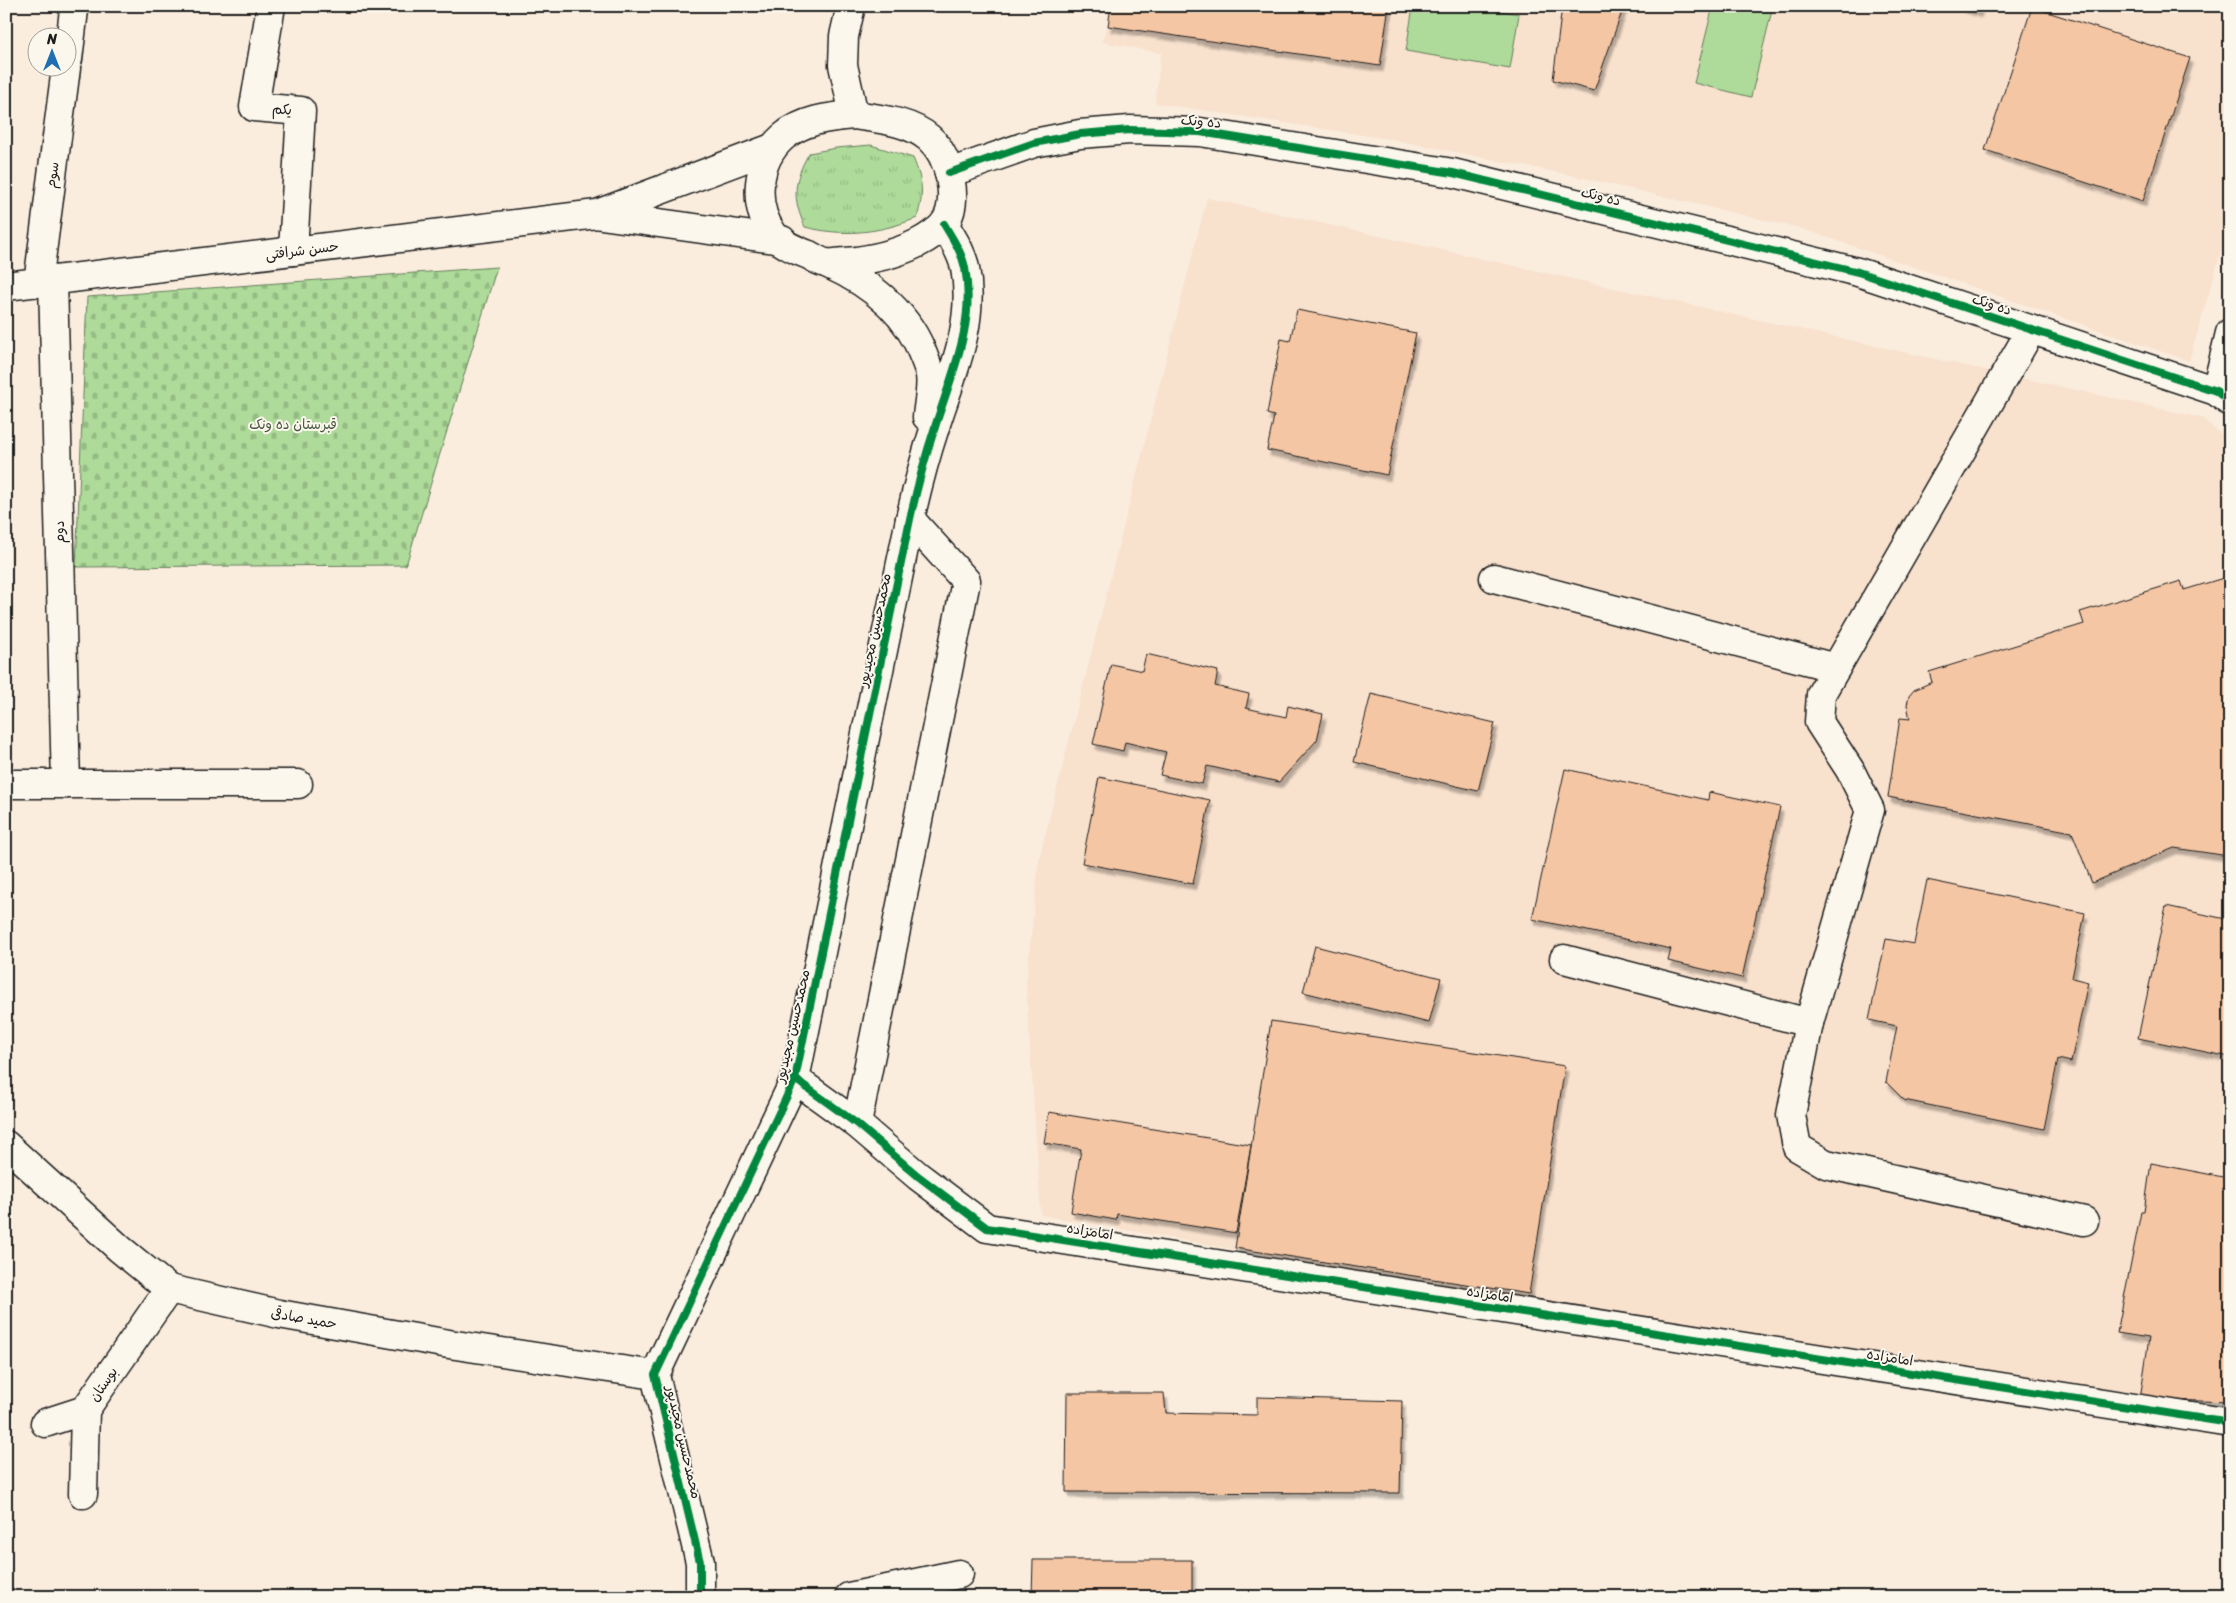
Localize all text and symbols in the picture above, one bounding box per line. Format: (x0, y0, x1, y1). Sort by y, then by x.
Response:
text: N (46, 27, 57, 52)
north arrow (28, 28, 78, 78)
street label: یکم (271, 96, 293, 123)
street label: ده ونک (1180, 107, 1222, 136)
street label: سوم (38, 160, 67, 190)
street label: ده ونک (1578, 179, 1623, 213)
street label: حسن شرافتی (264, 234, 340, 267)
street label: ده ونک (1969, 286, 2015, 323)
park label: قبرستان ده ونک (249, 412, 337, 437)
street label: دوم (47, 520, 72, 544)
street label: محمدحسین مجیدپور (850, 571, 899, 690)
street label: محمدحسین مجیدپور (767, 967, 818, 1086)
street label: امامزاده (1065, 1215, 1115, 1248)
street label: امامزاده (1465, 1278, 1515, 1311)
street label: حمید صادقی (269, 1300, 339, 1337)
street label: امامزاده (1865, 1341, 1915, 1374)
street label: بوستان (82, 1361, 125, 1407)
street label: محمدحسین مجیدپور (658, 1382, 709, 1501)

